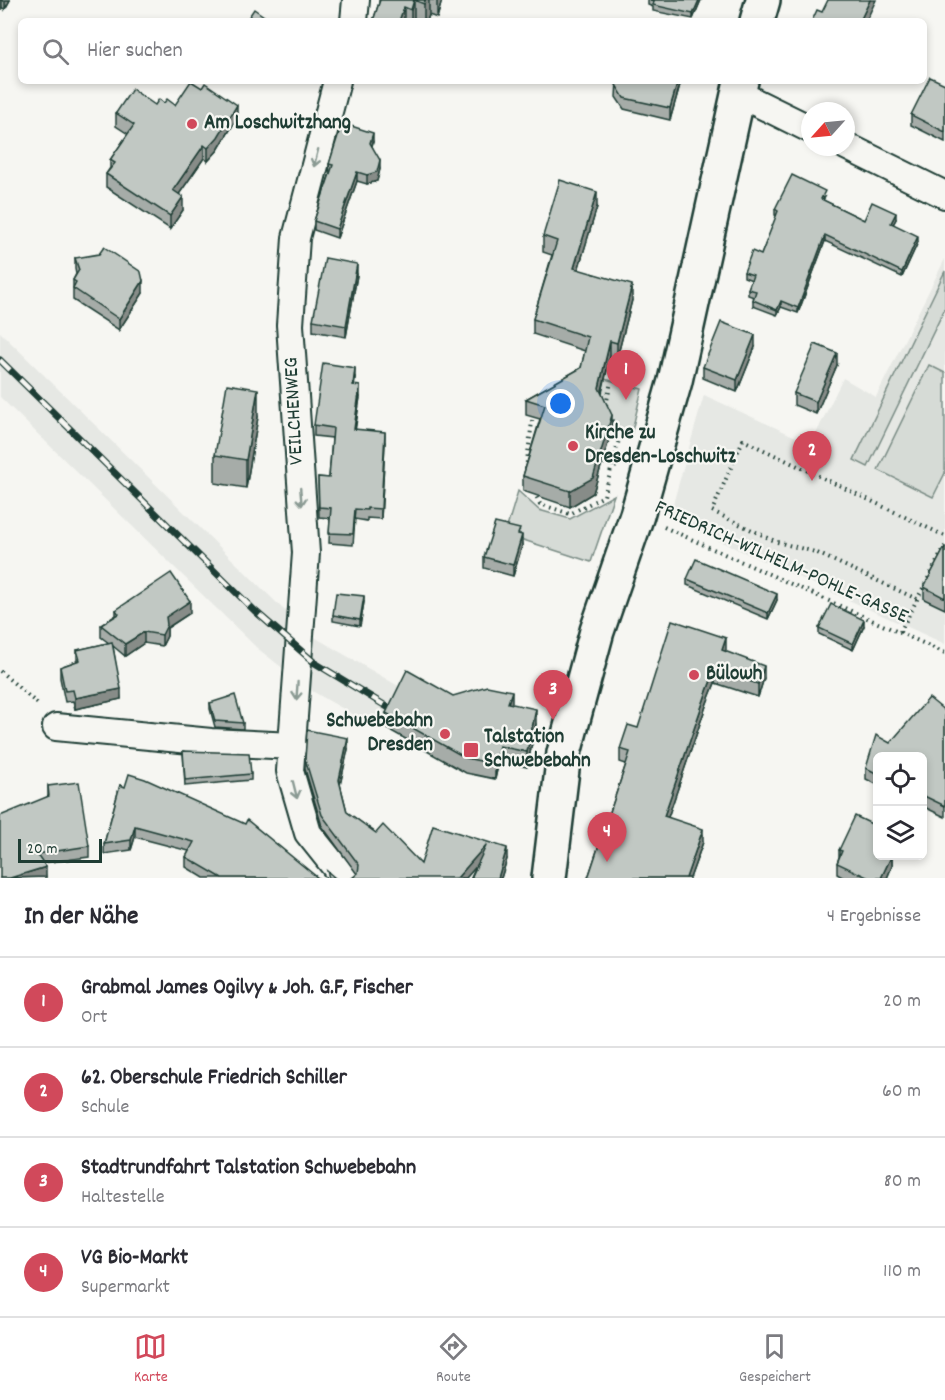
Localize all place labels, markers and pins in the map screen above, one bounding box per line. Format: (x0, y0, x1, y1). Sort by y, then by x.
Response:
place label: Am Loschwitzhang (204, 109, 351, 139)
marker: Am Loschwitzhang (185, 117, 199, 131)
pin: 1 (606, 350, 646, 400)
place label: Kirche zu Dresden-Loschwitz (585, 419, 737, 473)
pin: 2 (792, 432, 832, 481)
marker: Kirche zu Dresden-Loschwitz (566, 439, 580, 453)
place label: Bülowh (706, 660, 763, 690)
marker: Bülowh (687, 668, 701, 682)
pin: 3 (534, 670, 572, 720)
place label: Schwebebahn Dresden (326, 707, 433, 761)
place label: Talstation Schwebebahn (484, 723, 591, 777)
marker: Schwebebahn Dresden (438, 727, 452, 741)
marker: Talstation Schwebebahn (462, 741, 480, 759)
pin: 4 (588, 812, 626, 862)

